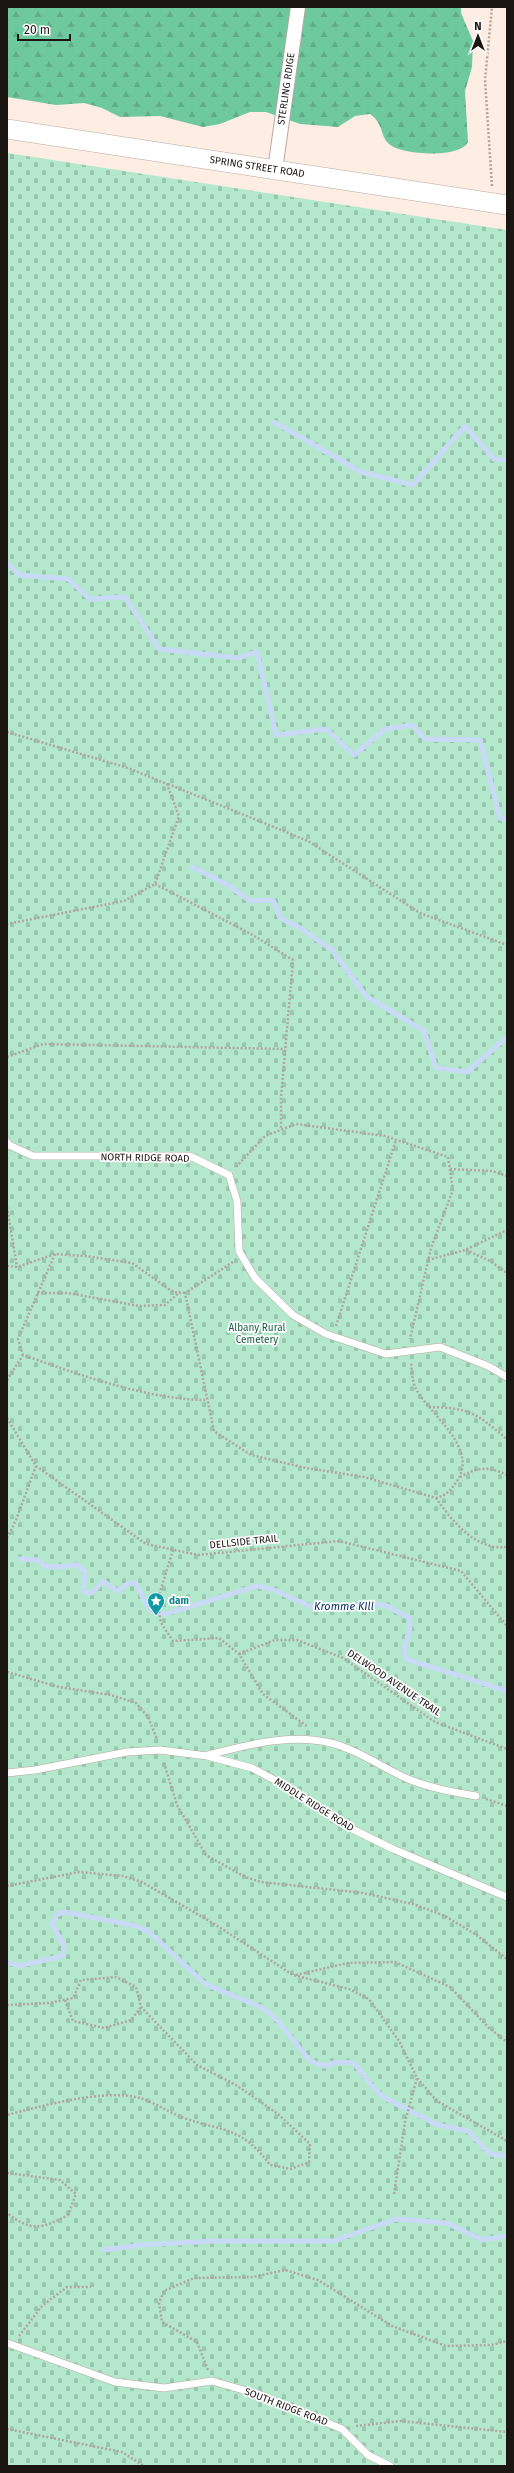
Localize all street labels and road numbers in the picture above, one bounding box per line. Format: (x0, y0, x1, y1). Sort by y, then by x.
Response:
street label: STERLING RDIGE (275, 52, 297, 126)
street label: SPRING STREET ROAD (209, 154, 306, 180)
street label: NORTH RIDGE ROAD (100, 1151, 190, 1165)
street label: DELLSIDE TRAIL (209, 1532, 279, 1552)
street label: DELWOOD AVENUE TRAIL (345, 1647, 443, 1719)
street label: MIDDLE RIDGE ROAD (272, 1776, 356, 1834)
street label: SOUTH RIDGE ROAD (243, 2386, 329, 2428)

